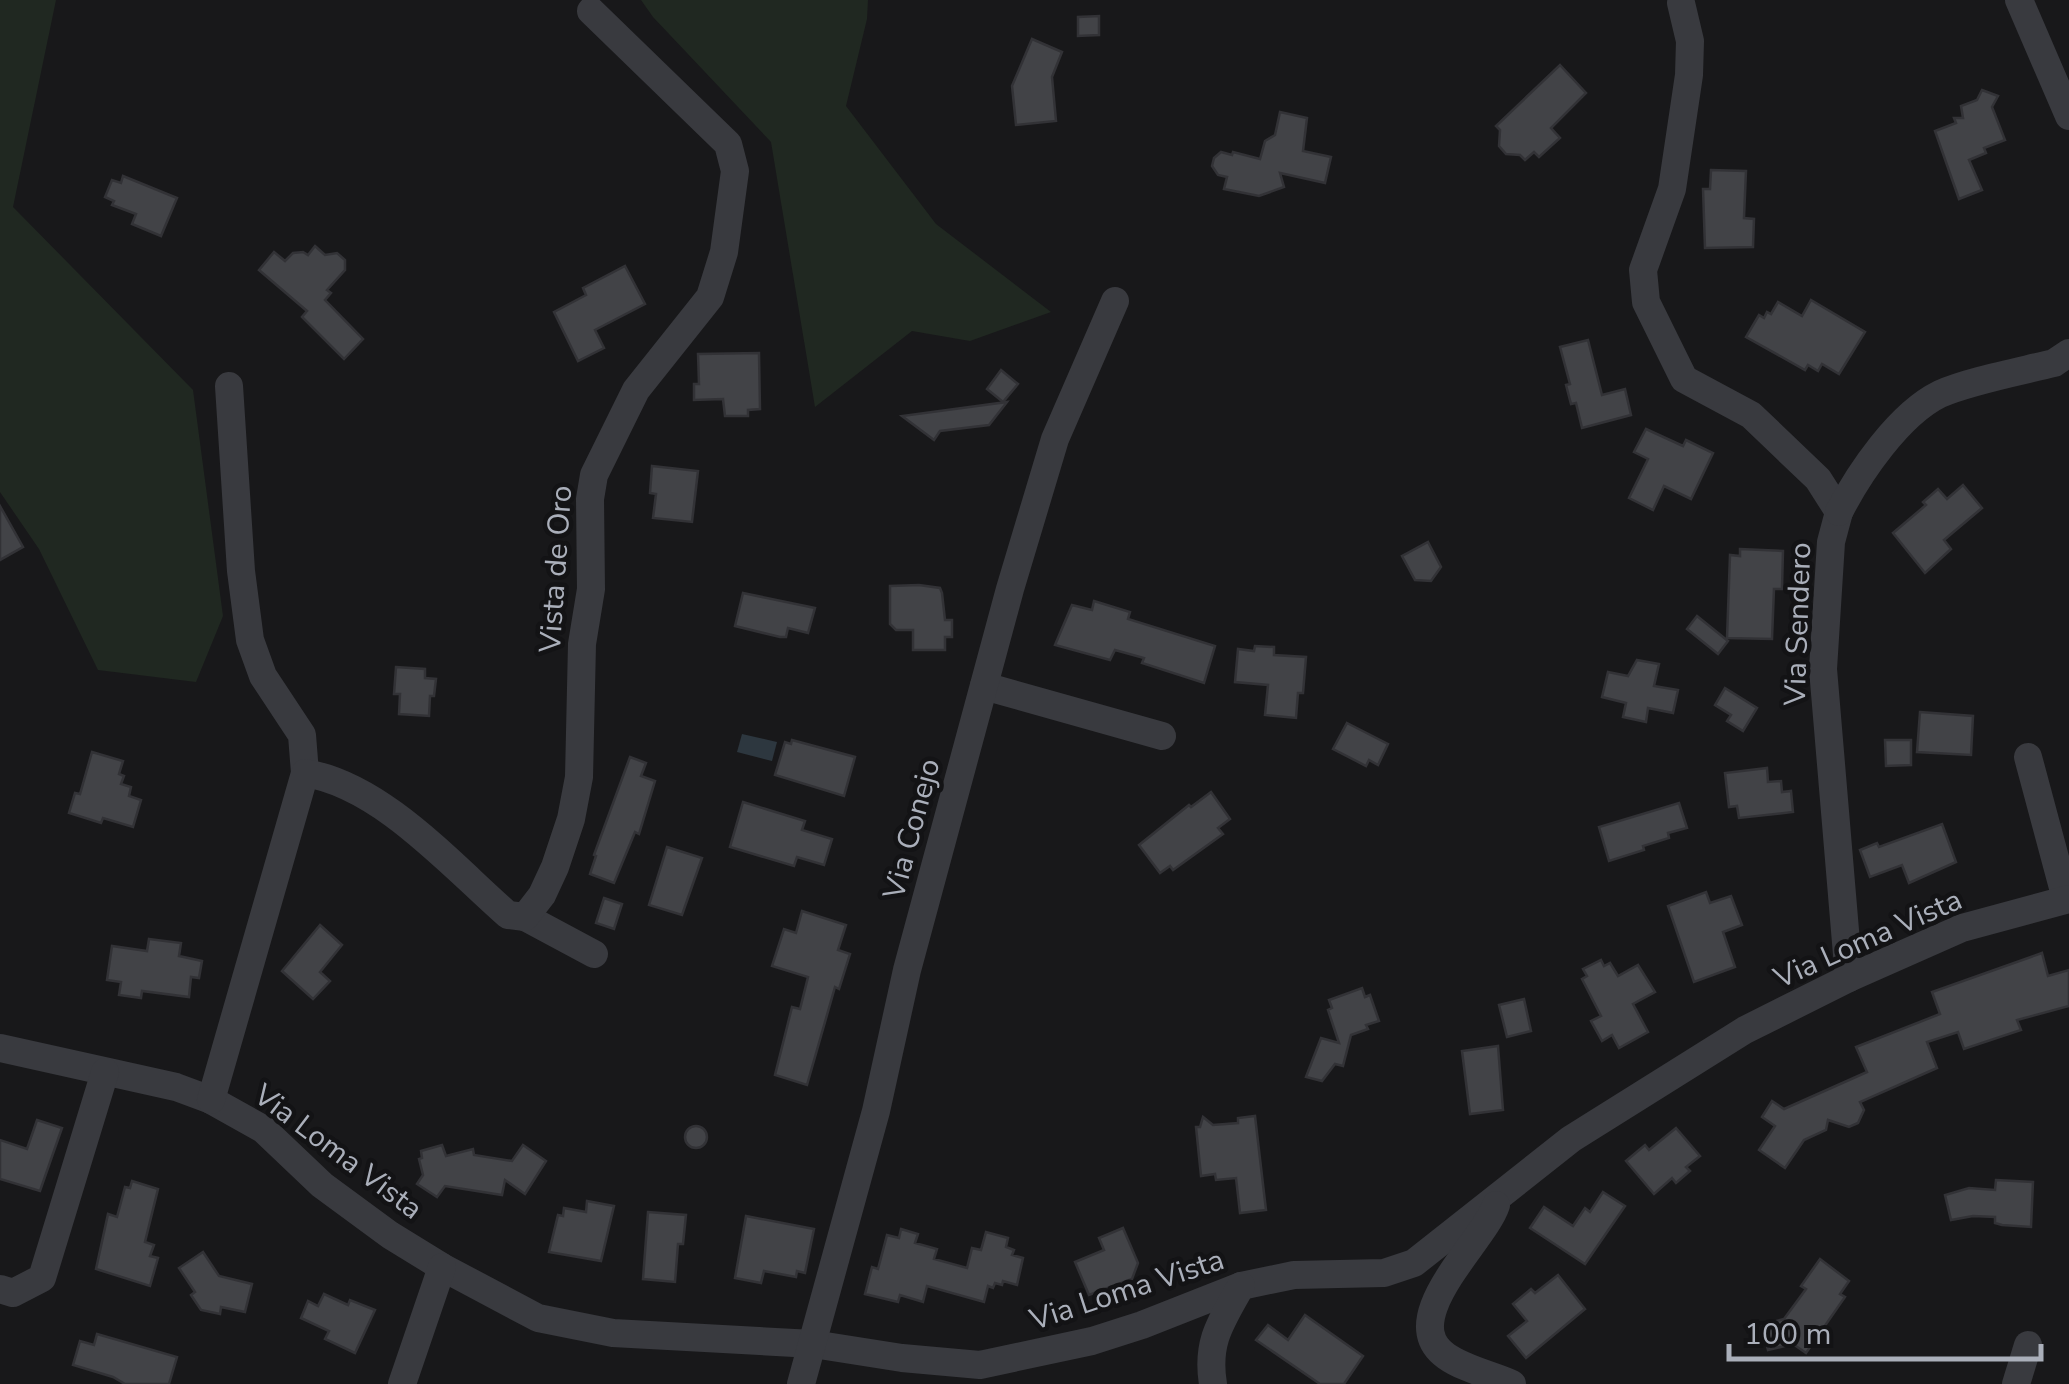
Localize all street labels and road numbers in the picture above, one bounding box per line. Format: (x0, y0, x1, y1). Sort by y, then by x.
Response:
street label: Vista de Oro (530, 484, 582, 655)
street label: Via Sendero (1775, 542, 1821, 707)
street label: Via Conejo (873, 754, 950, 905)
street label: Via Loma Vista (1767, 879, 1968, 999)
street label: Via Loma Vista (244, 1074, 431, 1229)
street label: Via Loma Vista (1024, 1239, 1229, 1341)

